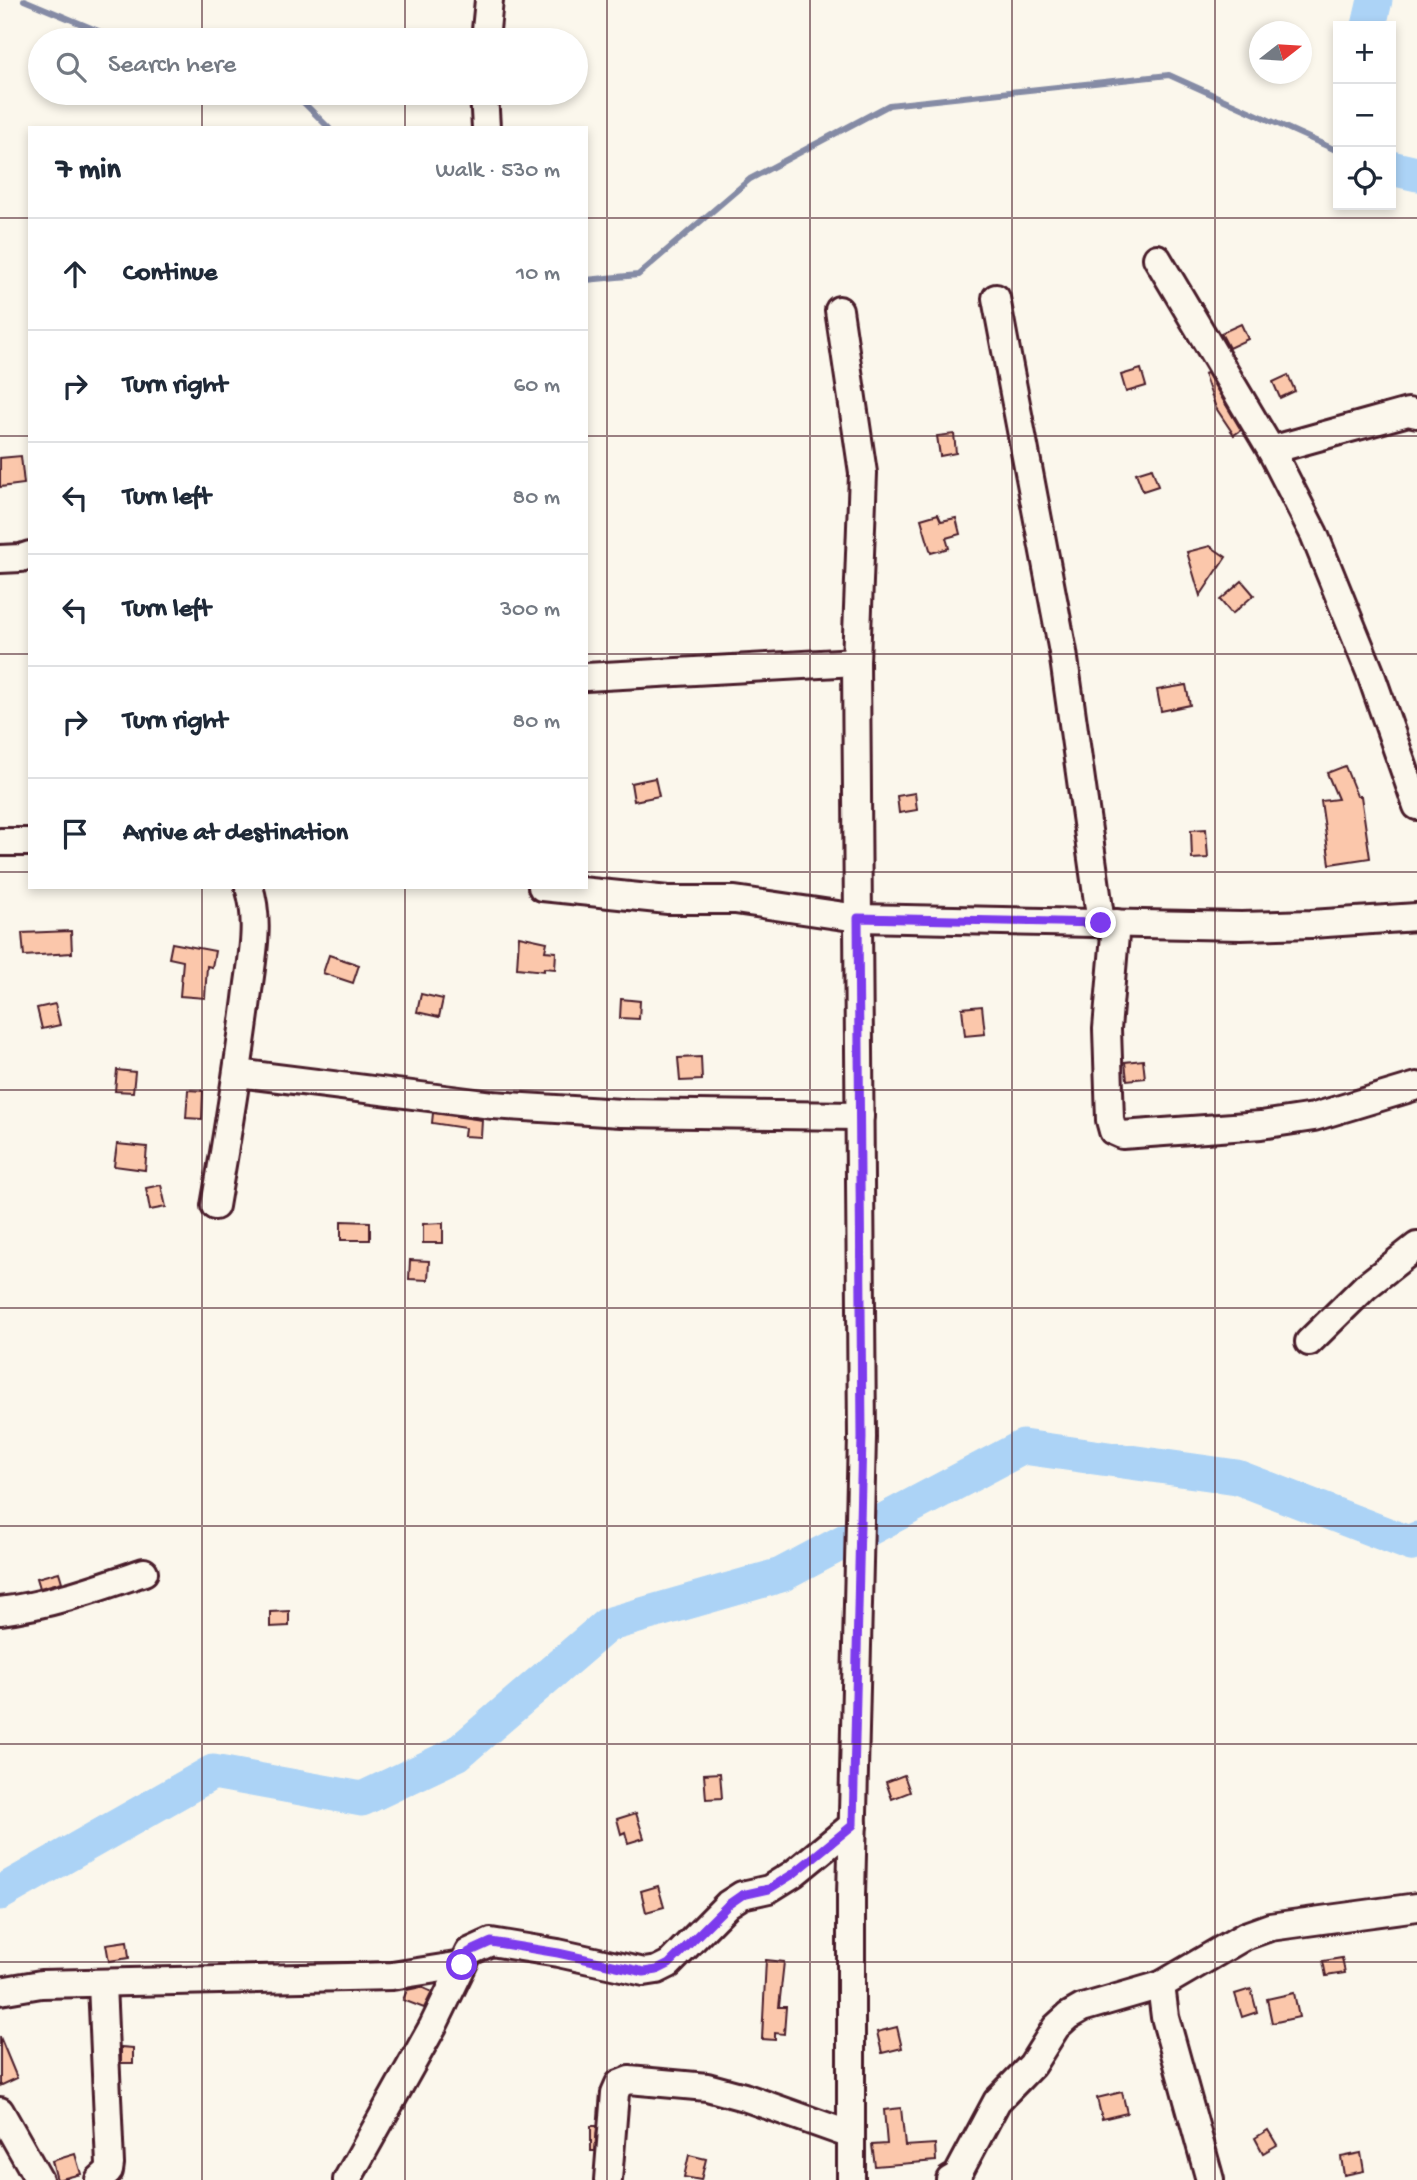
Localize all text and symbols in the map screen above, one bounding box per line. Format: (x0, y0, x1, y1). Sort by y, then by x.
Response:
north arrow (1249, 21, 1312, 84)
map controls (1333, 21, 1396, 210)
button: + (1333, 21, 1396, 84)
search box (28, 28, 588, 105)
icon: search (52, 48, 90, 86)
text: Search here (108, 51, 236, 82)
button: − (1333, 84, 1396, 147)
button: locate (1333, 147, 1396, 210)
text: 7 min (56, 154, 121, 189)
text: Walk · 530 m (435, 158, 560, 185)
icon: ahead (56, 255, 94, 293)
text: Continue (123, 259, 217, 290)
text: 10 m (516, 261, 560, 288)
icon: right (56, 367, 94, 405)
text: Turn right (123, 371, 227, 402)
text: 60 m (514, 373, 560, 400)
icon: left (56, 479, 94, 517)
text: Turn left (123, 483, 211, 514)
text: 80 m (513, 485, 560, 512)
icon: left (56, 591, 94, 629)
text: Turn left (123, 595, 211, 626)
text: 300 m (500, 597, 560, 624)
icon: right (56, 703, 94, 741)
text: Turn right (123, 707, 227, 738)
text: 80 m (513, 709, 560, 736)
icon: arrive (56, 815, 94, 853)
text: Arrive at destination (123, 819, 348, 850)
route end (1085, 907, 1116, 938)
route start (446, 1949, 477, 1980)

